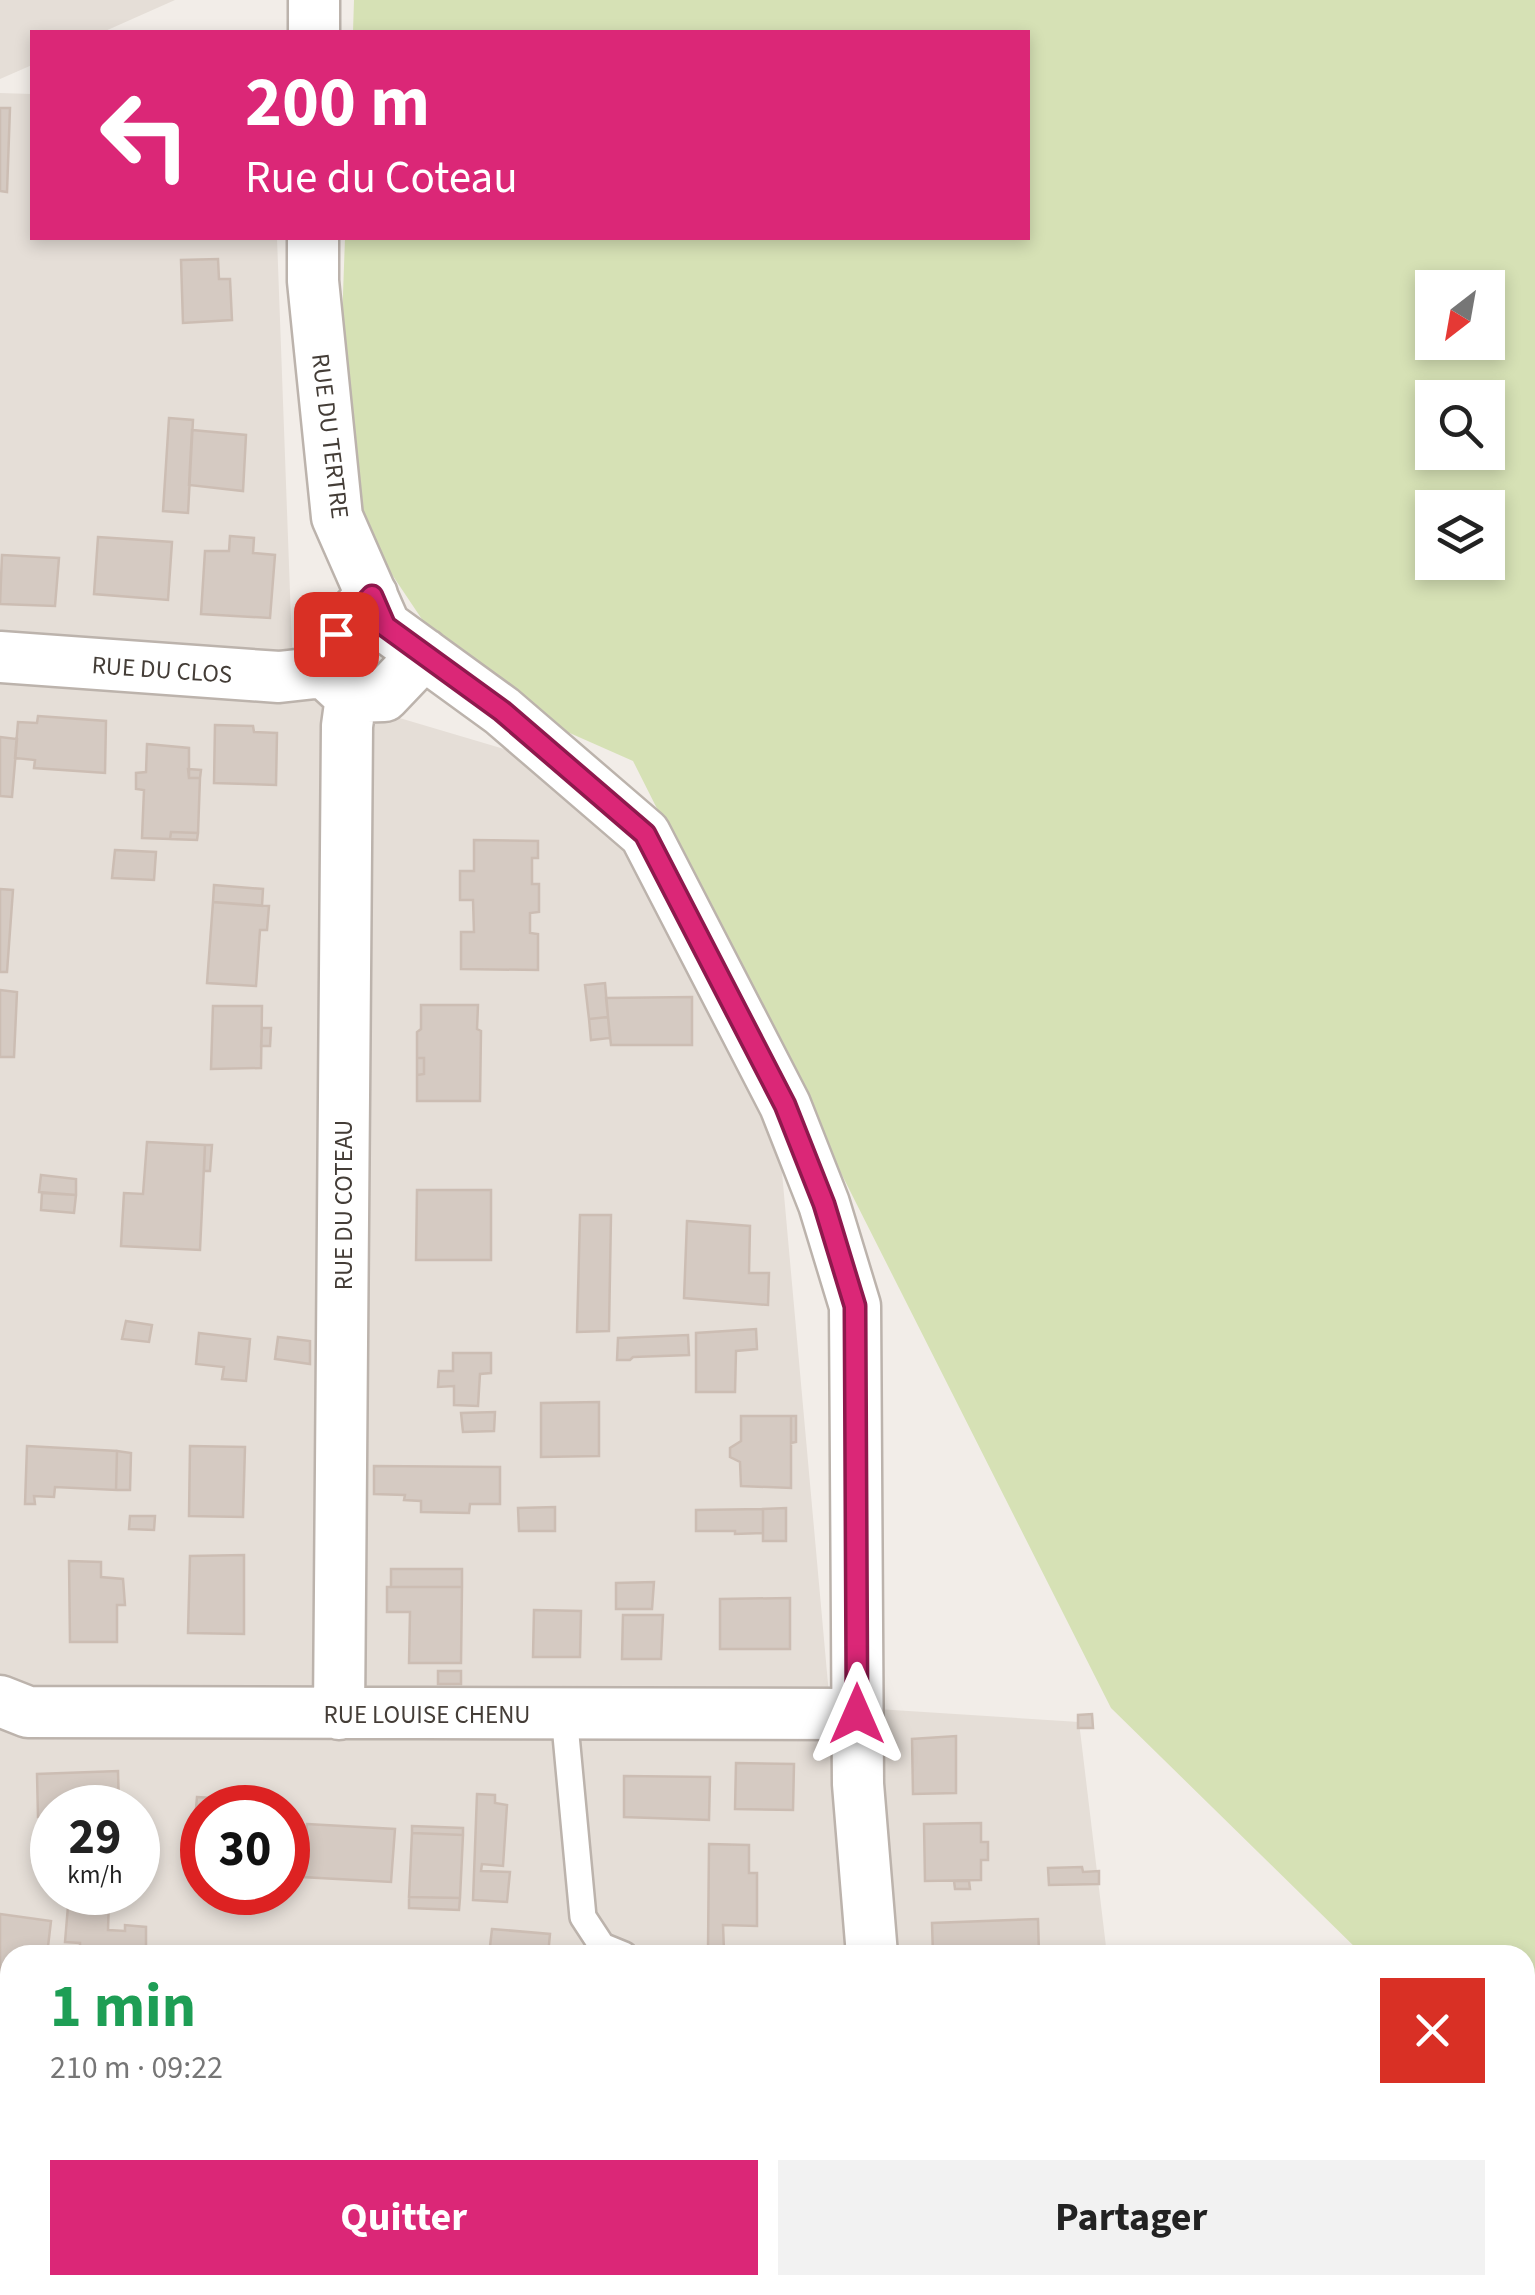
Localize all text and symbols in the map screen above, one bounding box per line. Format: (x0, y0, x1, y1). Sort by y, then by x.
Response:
text: 200 m (245, 53, 430, 153)
icon: left (80, 70, 210, 200)
text: Rue du Coteau (245, 146, 518, 210)
north arrow (1415, 270, 1505, 360)
map controls (1415, 270, 1505, 580)
street label: RUE DU TERTRE (302, 351, 358, 521)
button: search (1415, 380, 1505, 470)
button: layers (1415, 490, 1505, 580)
pin (294, 592, 379, 677)
icon: arrive (309, 607, 364, 662)
street label: RUE DU CLOS (90, 647, 233, 693)
street label: RUE DU COTEAU (326, 1120, 362, 1290)
position arrow (805, 1662, 909, 1766)
street label: RUE LOUISE CHENU (324, 1697, 530, 1733)
speed limit sign: 30 (180, 1785, 310, 1915)
text: 29 (69, 1802, 121, 1873)
text: km/h (67, 1857, 123, 1893)
text: 1 min (50, 1965, 196, 2050)
button: close (1380, 1978, 1485, 2083)
text: 210 m · 09:22 (50, 2045, 223, 2091)
button: Quitter (50, 2160, 758, 2275)
button: Partager (778, 2160, 1485, 2275)

